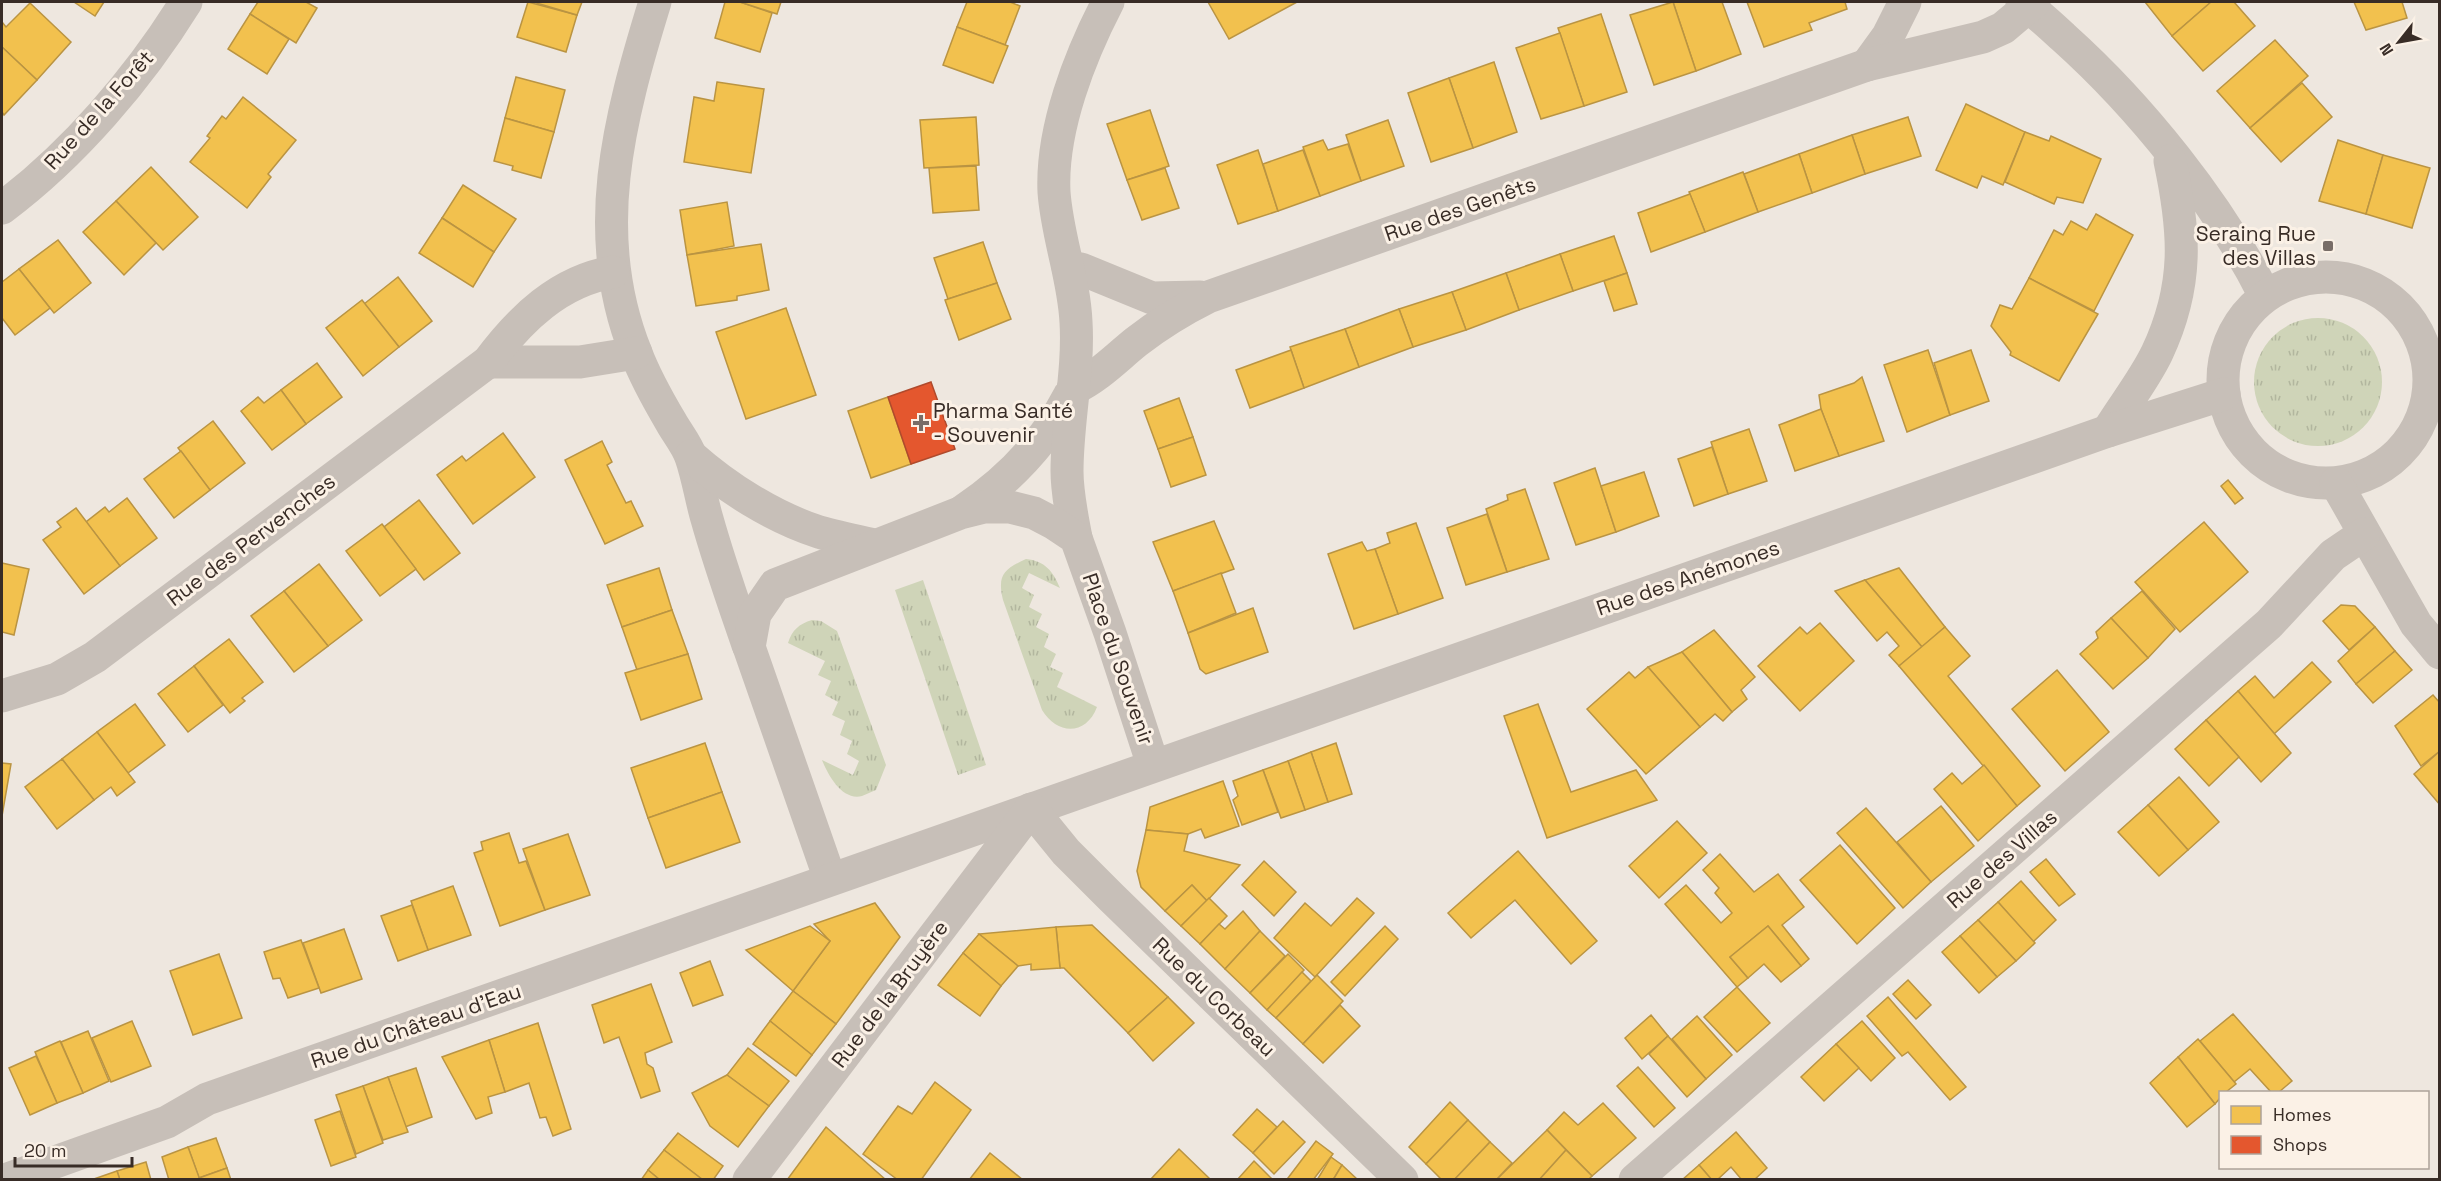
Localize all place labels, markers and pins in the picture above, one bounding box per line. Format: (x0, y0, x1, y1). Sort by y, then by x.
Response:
place label: Seraing Rue des Villas (2196, 220, 2316, 271)
marker: Seraing Rue des Villas (2321, 239, 2335, 253)
place label: Pharma Santé - Souvenir (933, 397, 1073, 448)
marker: Pharma Santé - Souvenir (914, 416, 928, 430)

